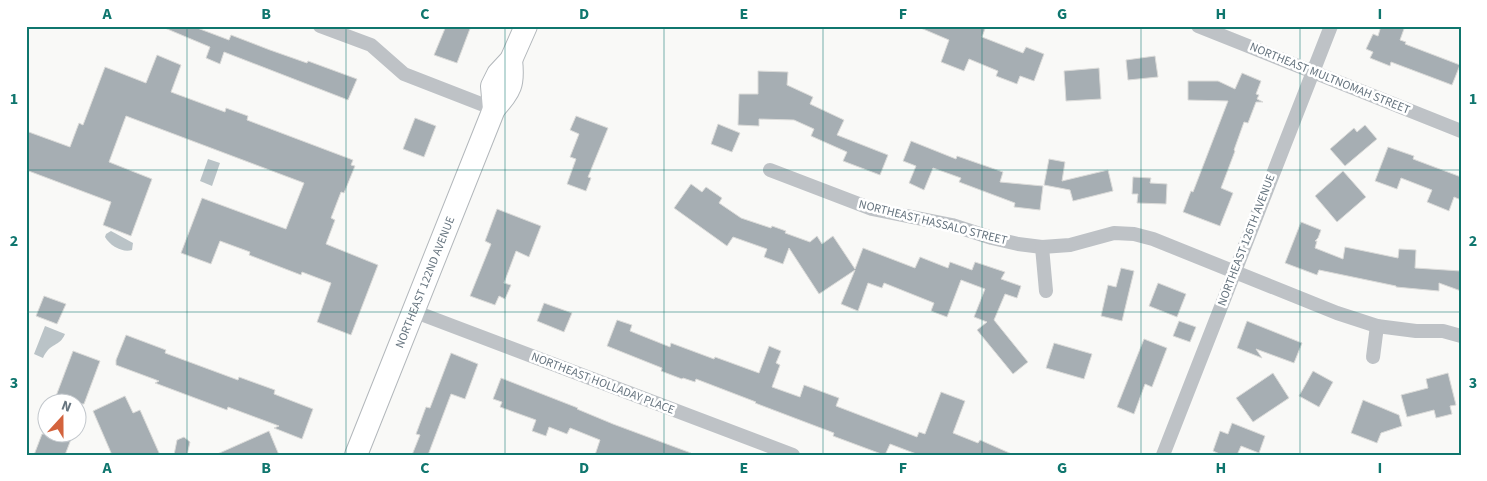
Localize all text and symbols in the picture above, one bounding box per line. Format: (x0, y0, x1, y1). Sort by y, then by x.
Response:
text: A (101, 3, 112, 25)
text: B (261, 3, 271, 25)
text: C (420, 3, 430, 25)
text: D (579, 3, 589, 25)
text: E (740, 3, 748, 25)
text: F (899, 3, 907, 25)
text: G (1057, 3, 1067, 25)
text: H (1216, 3, 1226, 25)
text: I (1378, 3, 1382, 25)
street label: NORTHEAST MULTNOMAH STREET (1247, 38, 1413, 119)
text: 1 (10, 88, 18, 110)
text: 1 (1469, 88, 1477, 110)
street label: NORTHEAST 126TH AVENUE (1213, 172, 1279, 308)
street label: NORTHEAST HASSALO STREET (857, 196, 1009, 249)
street label: NORTHEAST 122ND AVENUE (391, 214, 459, 351)
text: 2 (10, 230, 18, 252)
text: 2 (1469, 230, 1477, 252)
street label: NORTHEAST HOLLADAY PLACE (529, 348, 677, 419)
text: 3 (10, 372, 18, 394)
text: 3 (1469, 372, 1477, 394)
north arrow (38, 394, 88, 444)
text: N (58, 396, 74, 418)
text: A (101, 457, 112, 479)
text: B (261, 457, 271, 479)
text: C (420, 457, 430, 479)
text: D (579, 457, 589, 479)
text: E (740, 457, 748, 479)
text: F (899, 457, 907, 479)
text: G (1057, 457, 1067, 479)
text: H (1216, 457, 1226, 479)
text: I (1378, 457, 1382, 479)

